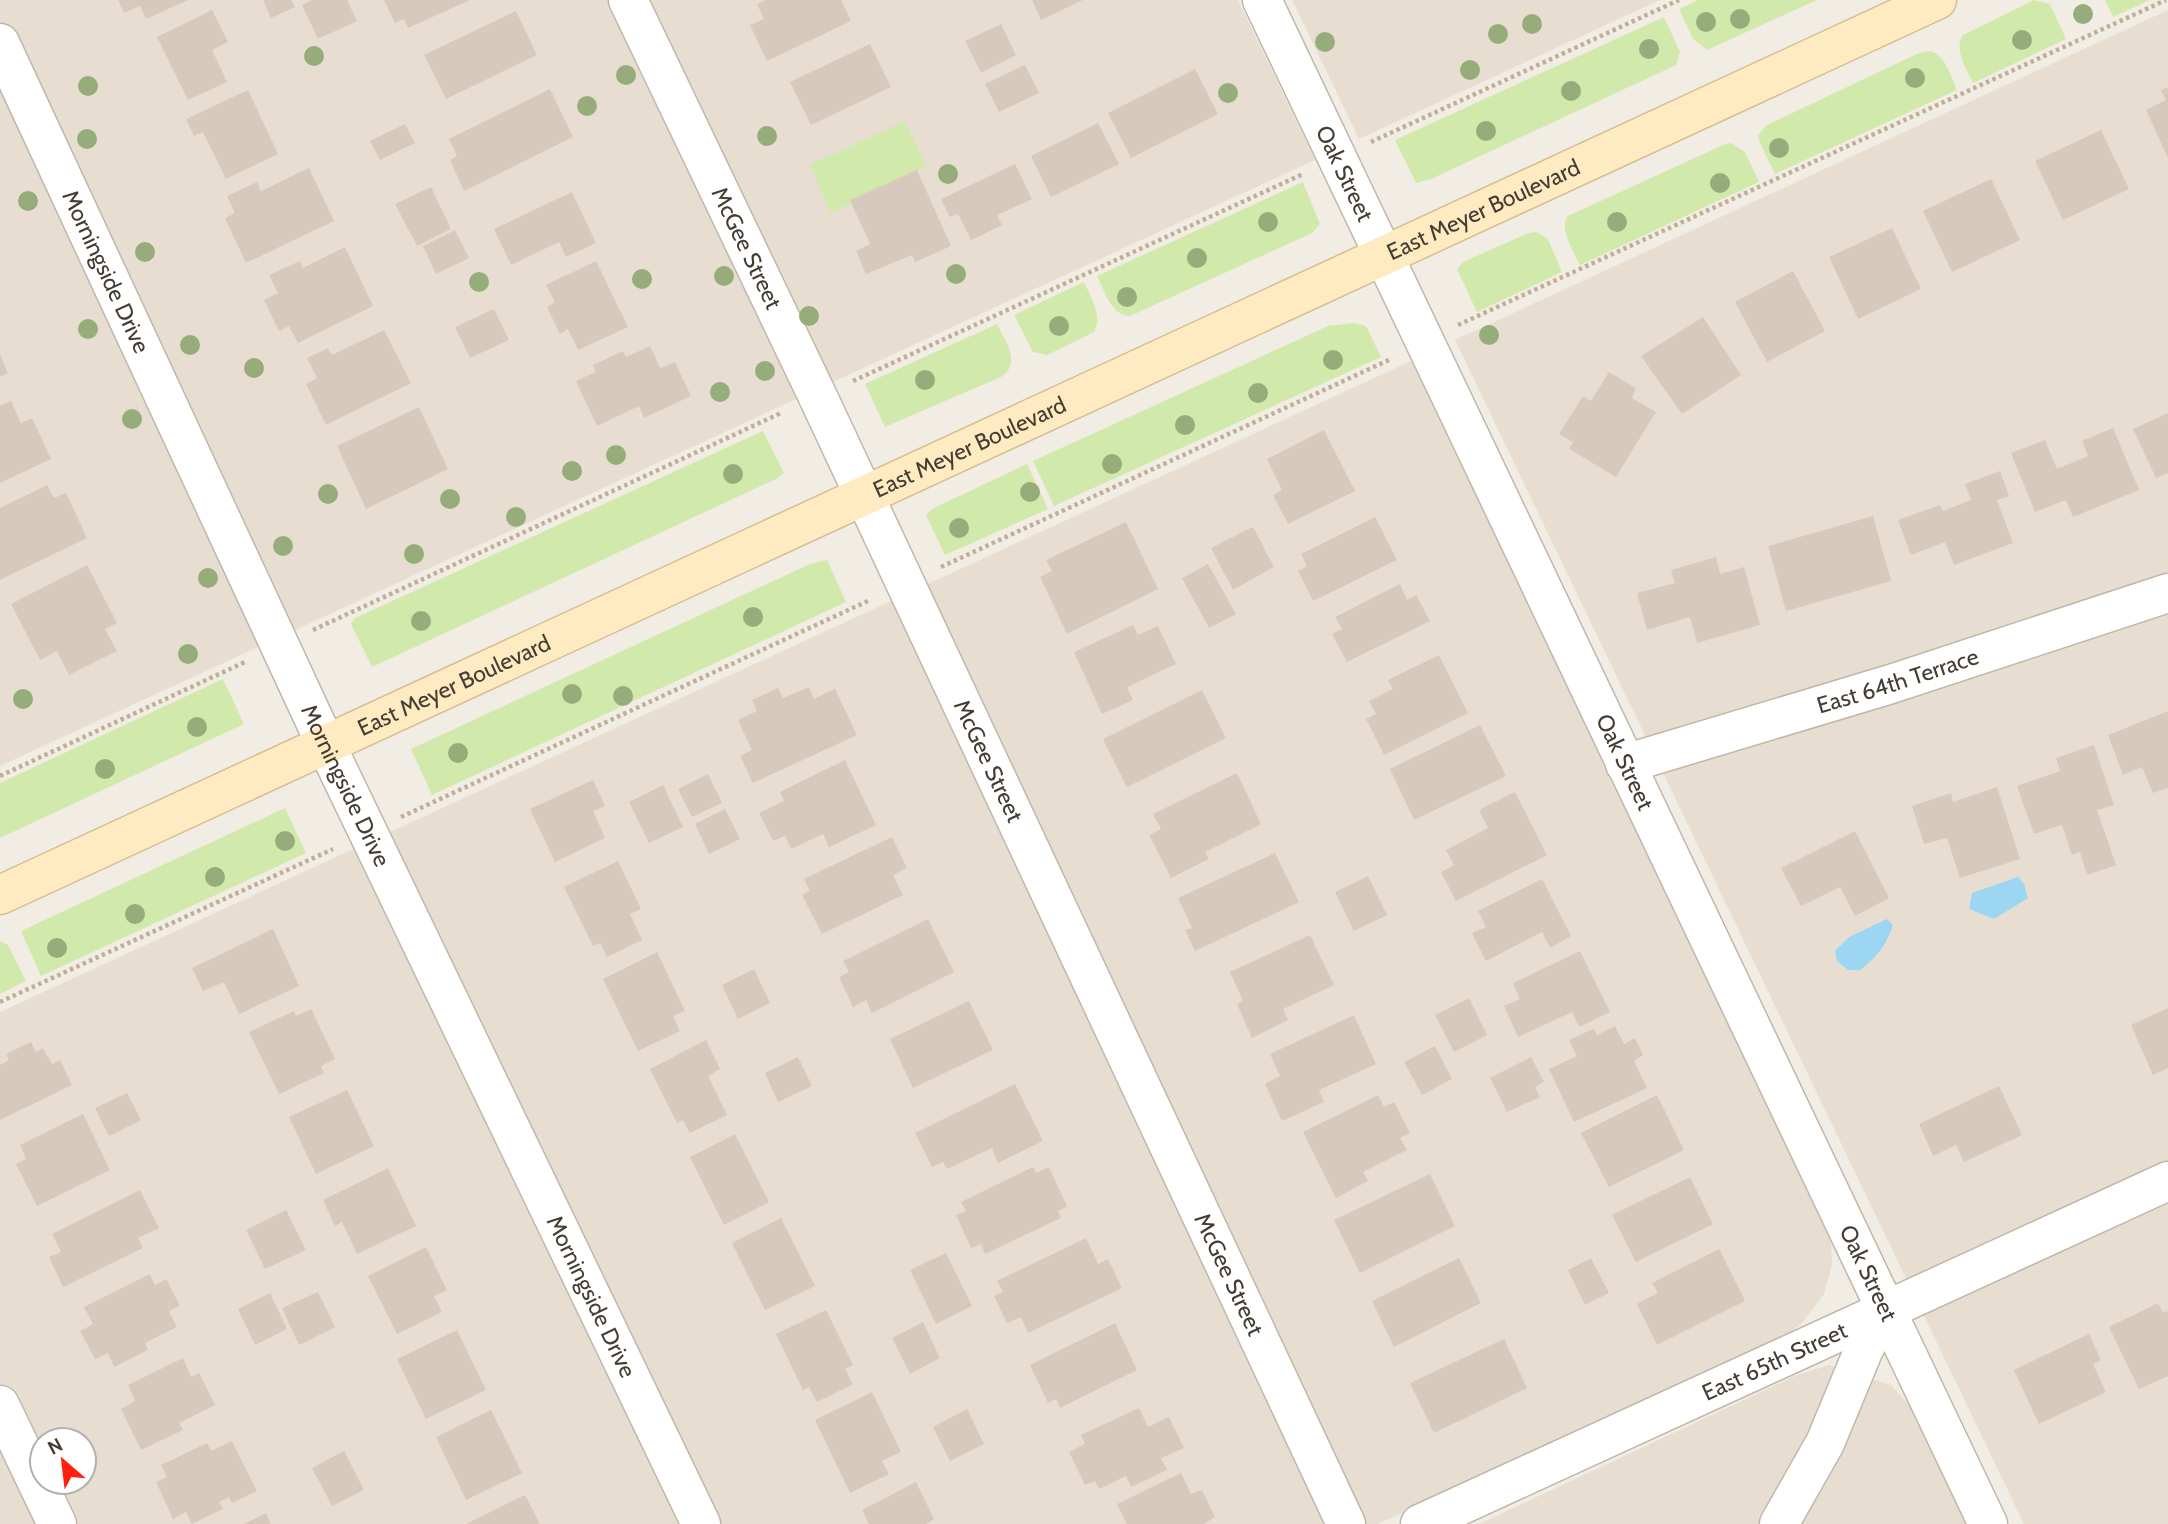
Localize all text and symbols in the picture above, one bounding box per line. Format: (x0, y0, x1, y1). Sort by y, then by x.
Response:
street label: Oak Street (1310, 121, 1380, 226)
street label: East Meyer Boulevard (1382, 153, 1584, 266)
street label: McGee Street (706, 183, 788, 314)
street label: Morningside Drive (56, 186, 156, 358)
street label: East Meyer Boulevard (869, 390, 1070, 504)
street label: East Meyer Boulevard (353, 629, 555, 742)
street label: East 64th Terrace (1814, 642, 1982, 719)
street label: McGee Street (948, 695, 1029, 827)
street label: Morningside Drive (295, 700, 396, 871)
street label: Oak Street (1590, 709, 1660, 815)
street label: McGee Street (1188, 1209, 1270, 1340)
street label: Morningside Drive (541, 1211, 642, 1382)
street label: Oak Street (1834, 1220, 1903, 1326)
street label: East 65th Street (1698, 1316, 1852, 1407)
north arrow (28, 1426, 98, 1496)
text: N (44, 1433, 67, 1460)

